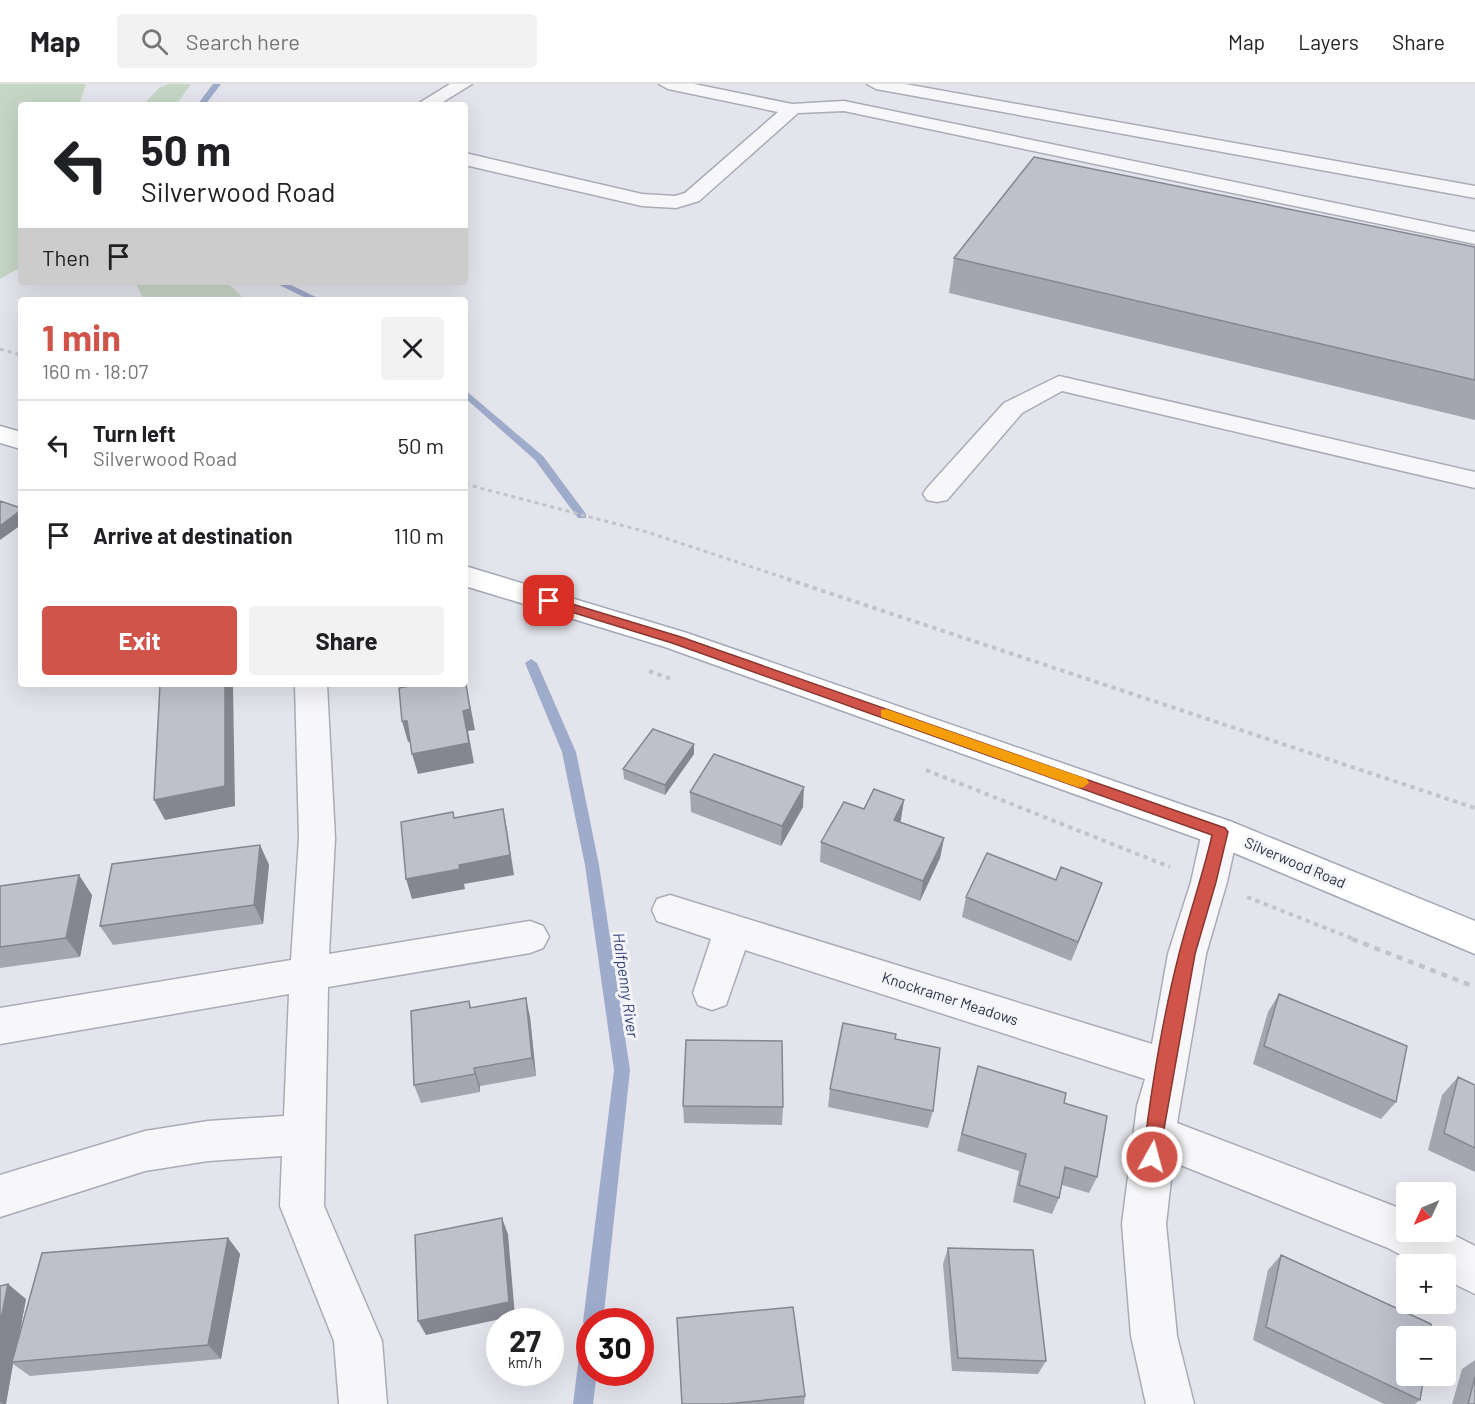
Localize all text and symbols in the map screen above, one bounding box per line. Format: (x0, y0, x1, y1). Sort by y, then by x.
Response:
search box (117, 14, 537, 68)
text: Map (30, 24, 81, 58)
icon: search (138, 25, 171, 58)
text: Search here (186, 28, 300, 54)
text: Map (1228, 29, 1265, 54)
text: Layers (1298, 29, 1359, 54)
text: Share (1392, 29, 1445, 54)
text: 50 m (141, 124, 231, 174)
icon: left (42, 126, 120, 204)
text: Silverwood Road (141, 175, 335, 207)
icon: arrive (102, 240, 135, 273)
text: Then (42, 244, 90, 270)
text: 1 min (42, 315, 121, 358)
button: close (381, 317, 444, 380)
text: 160 m · 18:07 (42, 359, 148, 383)
text: Turn left (93, 420, 176, 446)
icon: left (42, 429, 75, 462)
text: 50 m (398, 432, 444, 458)
text: Silverwood Road (93, 446, 237, 470)
icon: arrive (42, 519, 75, 552)
text: Arrive at destination (93, 522, 292, 548)
text: 110 m (394, 522, 444, 548)
pin (523, 575, 574, 626)
icon: arrive (532, 584, 565, 617)
button: Exit (42, 606, 237, 675)
button: Share (249, 606, 444, 675)
street label: Silverwood Road (1242, 833, 1349, 891)
water label: Halfpenny River (610, 931, 643, 1040)
street label: Knockramer Meadows (880, 967, 1021, 1029)
position arrow (1120, 1125, 1184, 1189)
north arrow (1396, 1182, 1456, 1242)
map controls (1396, 1182, 1456, 1386)
button: + (1396, 1254, 1456, 1314)
speed limit sign: 30 (576, 1308, 654, 1386)
text: 27 (509, 1322, 541, 1358)
button: − (1396, 1326, 1456, 1386)
text: km/h (508, 1353, 542, 1371)

